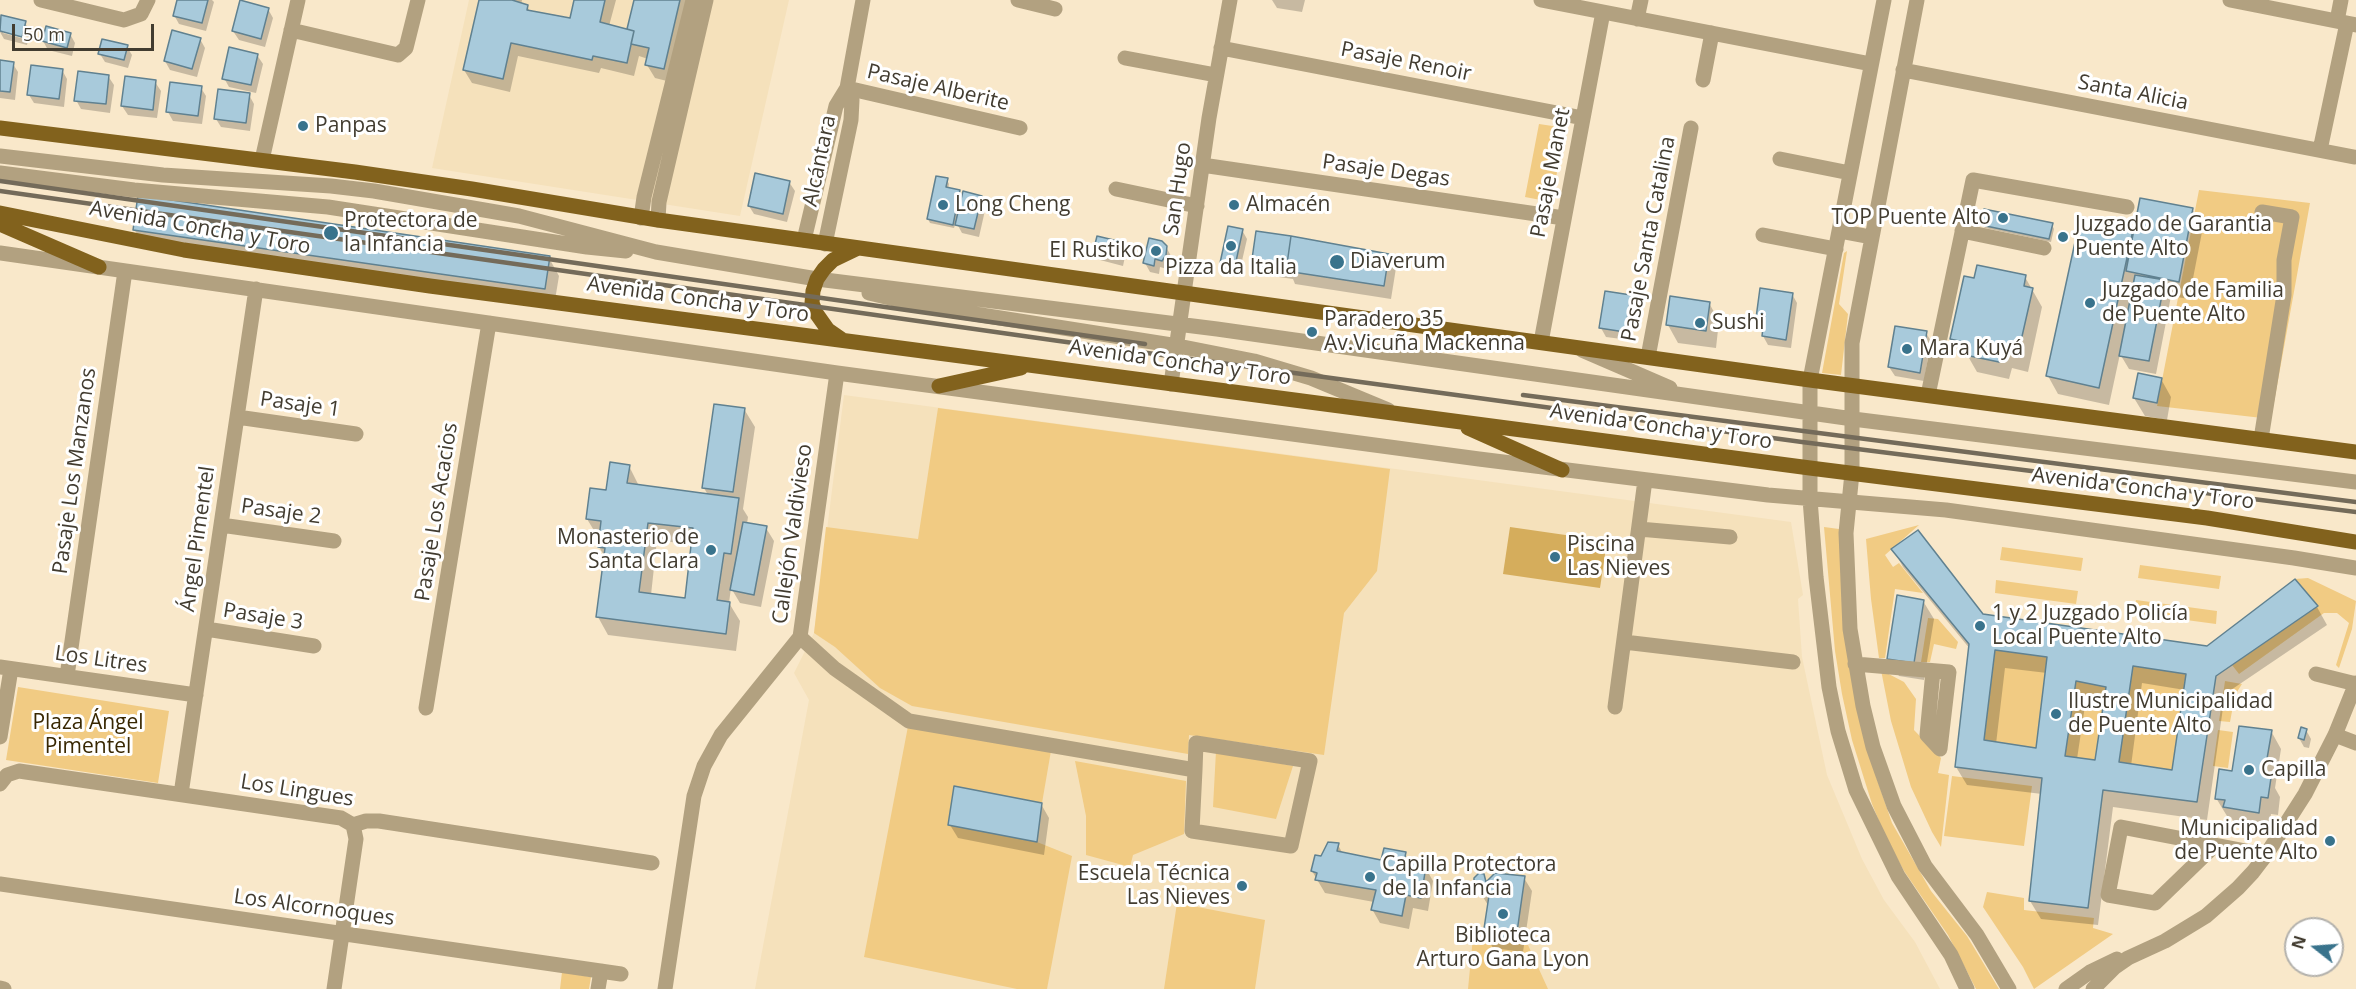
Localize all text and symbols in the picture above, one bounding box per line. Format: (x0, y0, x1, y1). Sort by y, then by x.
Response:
scale bar (15, 12, 158, 50)
text: 50 m (23, 22, 65, 46)
street label: Pasaje Renoir (1338, 37, 1474, 87)
street label: Pasaje Alberite (865, 59, 1011, 117)
street label: Santa Alicia (2076, 70, 2190, 116)
street label: Pasaje Manet (1526, 106, 1576, 240)
place label: Panpas (315, 113, 387, 139)
street label: Alcántara (798, 113, 842, 209)
marker: Panpas (296, 119, 310, 133)
street label: Pasaje Santa Catalina (1617, 134, 1681, 344)
street label: San Hugo (1159, 141, 1197, 237)
street label: Pasaje Degas (1321, 150, 1451, 192)
place label: Long Cheng (955, 192, 1071, 218)
place label: Almacén (1246, 192, 1330, 218)
street label: Avenida Concha y Toro (88, 196, 312, 260)
marker: Long Cheng (936, 198, 950, 212)
marker: Almacén (1227, 198, 1241, 212)
place label: TOP Puente Alto (1831, 205, 1991, 231)
place label: Protectora de la Infancia (344, 208, 478, 258)
marker: TOP Puente Alto (1996, 211, 2010, 225)
place label: Juzgado de Garantia Puente Alto (2075, 212, 2272, 262)
marker: Protectora de la Infancia (322, 224, 340, 242)
marker: Juzgado de Garantia Puente Alto (2056, 230, 2070, 244)
place label: El Rustiko (1049, 238, 1144, 264)
marker: Pizza da Italia (1224, 239, 1238, 253)
marker: El Rustiko (1149, 244, 1163, 258)
place label: Diaverum (1350, 249, 1445, 275)
marker: Diaverum (1328, 253, 1346, 271)
place label: Pizza da Italia (1165, 255, 1297, 281)
street label: Avenida Concha y Toro (585, 272, 811, 328)
place label: Juzgado de Familia de Puente Alto (2102, 278, 2284, 328)
marker: Juzgado de Familia de Puente Alto (2083, 296, 2097, 310)
place label: Paradero 35 Av.Vicuña Mackenna (1324, 307, 1525, 357)
place label: Sushi (1712, 310, 1765, 336)
marker: Sushi (1693, 316, 1707, 330)
marker: Paradero 35 Av.Vicuña Mackenna (1305, 325, 1319, 339)
street label: Avenida Concha y Toro (1067, 335, 1293, 391)
place label: Mara Kuyá (1919, 336, 2023, 362)
marker: Mara Kuyá (1900, 342, 1914, 356)
street label: Pasaje Los Manzanos (48, 366, 102, 576)
street label: Pasaje 1 (258, 387, 342, 423)
street label: Avenida Concha y Toro (1548, 399, 1774, 455)
street label: Pasaje Los Acacios (410, 421, 464, 603)
street label: Callejón Valdivieso (768, 442, 818, 626)
street label: Avenida Concha y Toro (2030, 463, 2256, 515)
street label: Ángel Pimentel (175, 465, 221, 613)
street label: Pasaje 2 (239, 494, 323, 530)
place label: Monasterio de Santa Clara (557, 525, 699, 575)
place label: Piscina Las Nieves (1567, 532, 1670, 582)
marker: Monasterio de Santa Clara (704, 543, 718, 557)
marker: Piscina Las Nieves (1548, 550, 1562, 564)
street label: Pasaje 3 (221, 598, 305, 636)
place label: 1 y 2 Juzgado Policía Local Puente Alto (1992, 601, 2188, 651)
marker: 1 y 2 Juzgado Policía Local Puente Alto (1973, 619, 1987, 633)
street label: Los Litres (53, 641, 149, 679)
place label: Ilustre Municipalidad de Puente Alto (2068, 689, 2273, 739)
marker: Ilustre Municipalidad de Puente Alto (2049, 707, 2063, 721)
park label: Plaza Ángel Pimentel (32, 710, 144, 760)
place label: Capilla (2261, 757, 2326, 783)
marker: Capilla (2242, 763, 2256, 777)
street label: Los Lingues (239, 770, 355, 812)
place label: Municipalidad de Puente Alto (2174, 816, 2318, 866)
marker: Municipalidad de Puente Alto (2323, 834, 2337, 848)
place label: Capilla Protectora de la Infancia (1382, 852, 1556, 902)
place label: Escuela Técnica Las Nieves (1078, 861, 1230, 911)
marker: Capilla Protectora de la Infancia (1363, 870, 1377, 884)
marker: Escuela Técnica Las Nieves (1235, 879, 1249, 893)
street label: Los Alcornoques (232, 884, 396, 932)
marker: Biblioteca Arturo Gana Lyon (1496, 907, 1510, 921)
north arrow (2284, 917, 2344, 977)
place label: Biblioteca Arturo Gana Lyon (1417, 923, 1589, 973)
text: N (2286, 933, 2311, 952)

